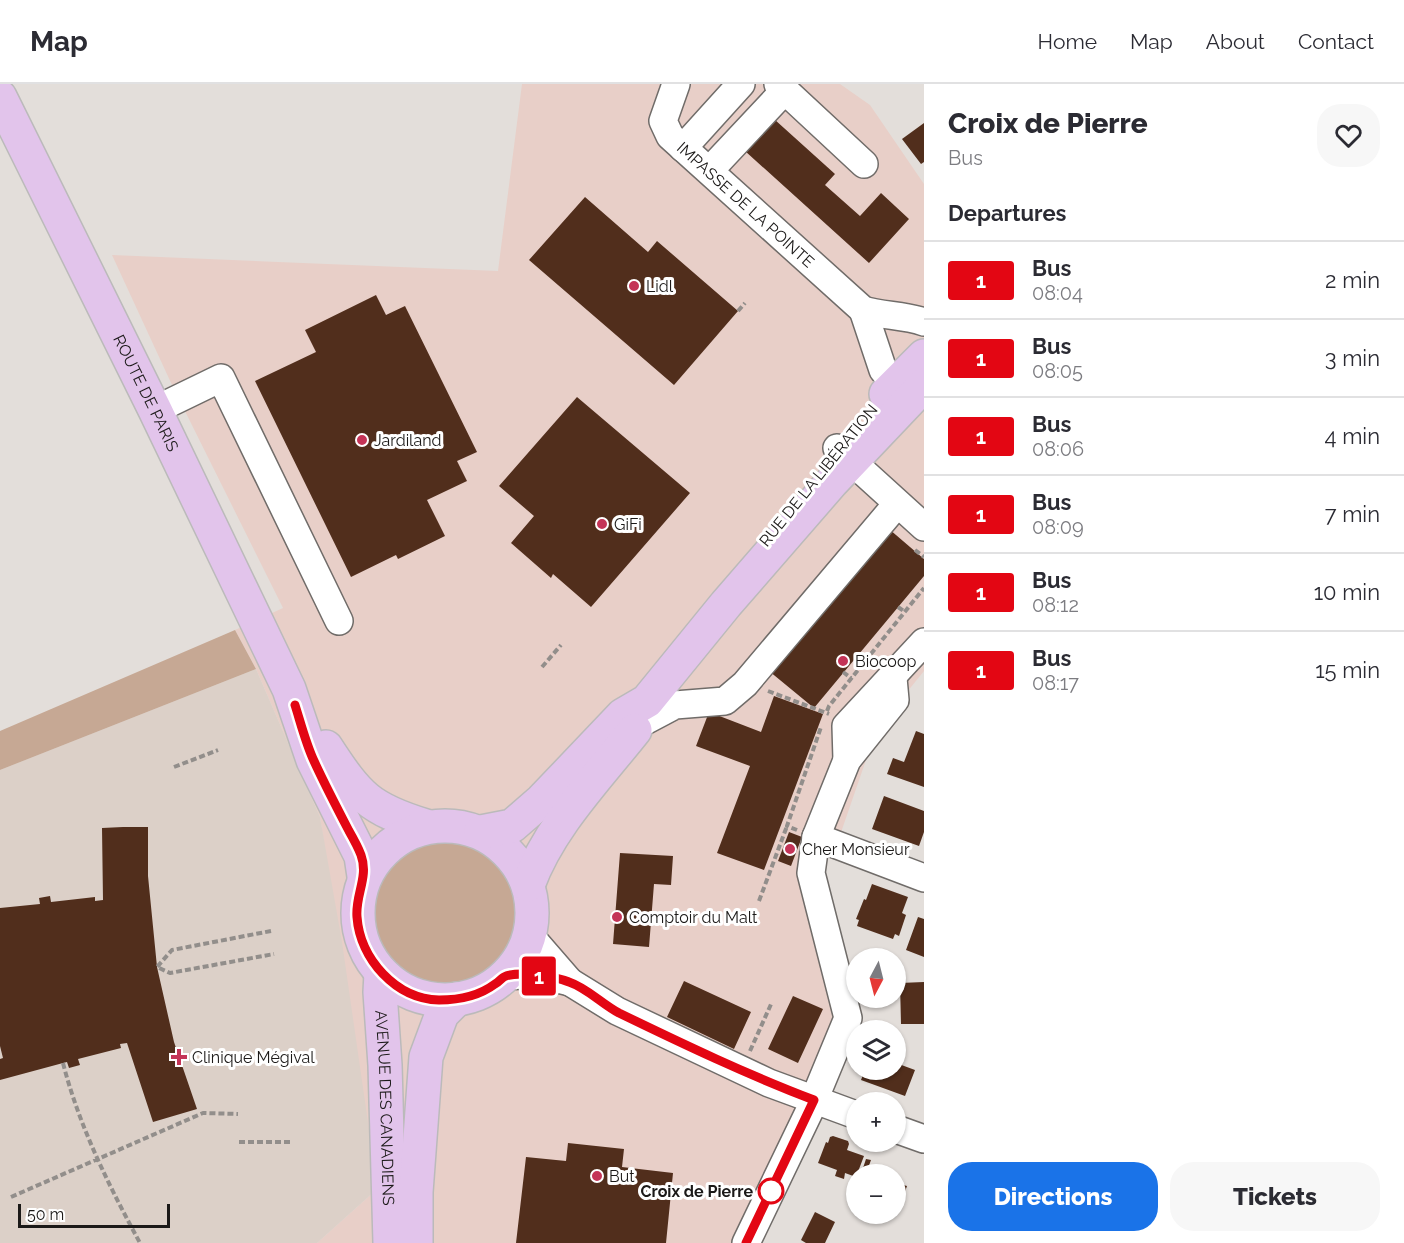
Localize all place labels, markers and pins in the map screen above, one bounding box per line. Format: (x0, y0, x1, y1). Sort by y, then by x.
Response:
place label: Lidl (646, 277, 674, 296)
marker: Lidl (627, 279, 641, 293)
place label: Jardiland (374, 431, 442, 450)
marker: Jardiland (355, 433, 369, 447)
place label: GiFi (614, 515, 642, 534)
marker: GiFi (595, 517, 609, 531)
place label: Biocoop (855, 652, 916, 671)
marker: Biocoop (836, 654, 850, 668)
place label: Cher Monsieur (802, 840, 910, 859)
marker: Cher Monsieur (783, 842, 797, 856)
place label: Comptoir du Malt (629, 908, 758, 927)
marker: Comptoir du Malt (610, 910, 624, 924)
marker: Clinique Mégival (170, 1048, 188, 1066)
place label: Clinique Mégival (192, 1048, 315, 1067)
place label: But (609, 1167, 635, 1186)
marker: But (590, 1169, 604, 1183)
marker: Croix de Pierre (758, 1178, 784, 1204)
place label: Croix de Pierre (641, 1182, 753, 1201)

